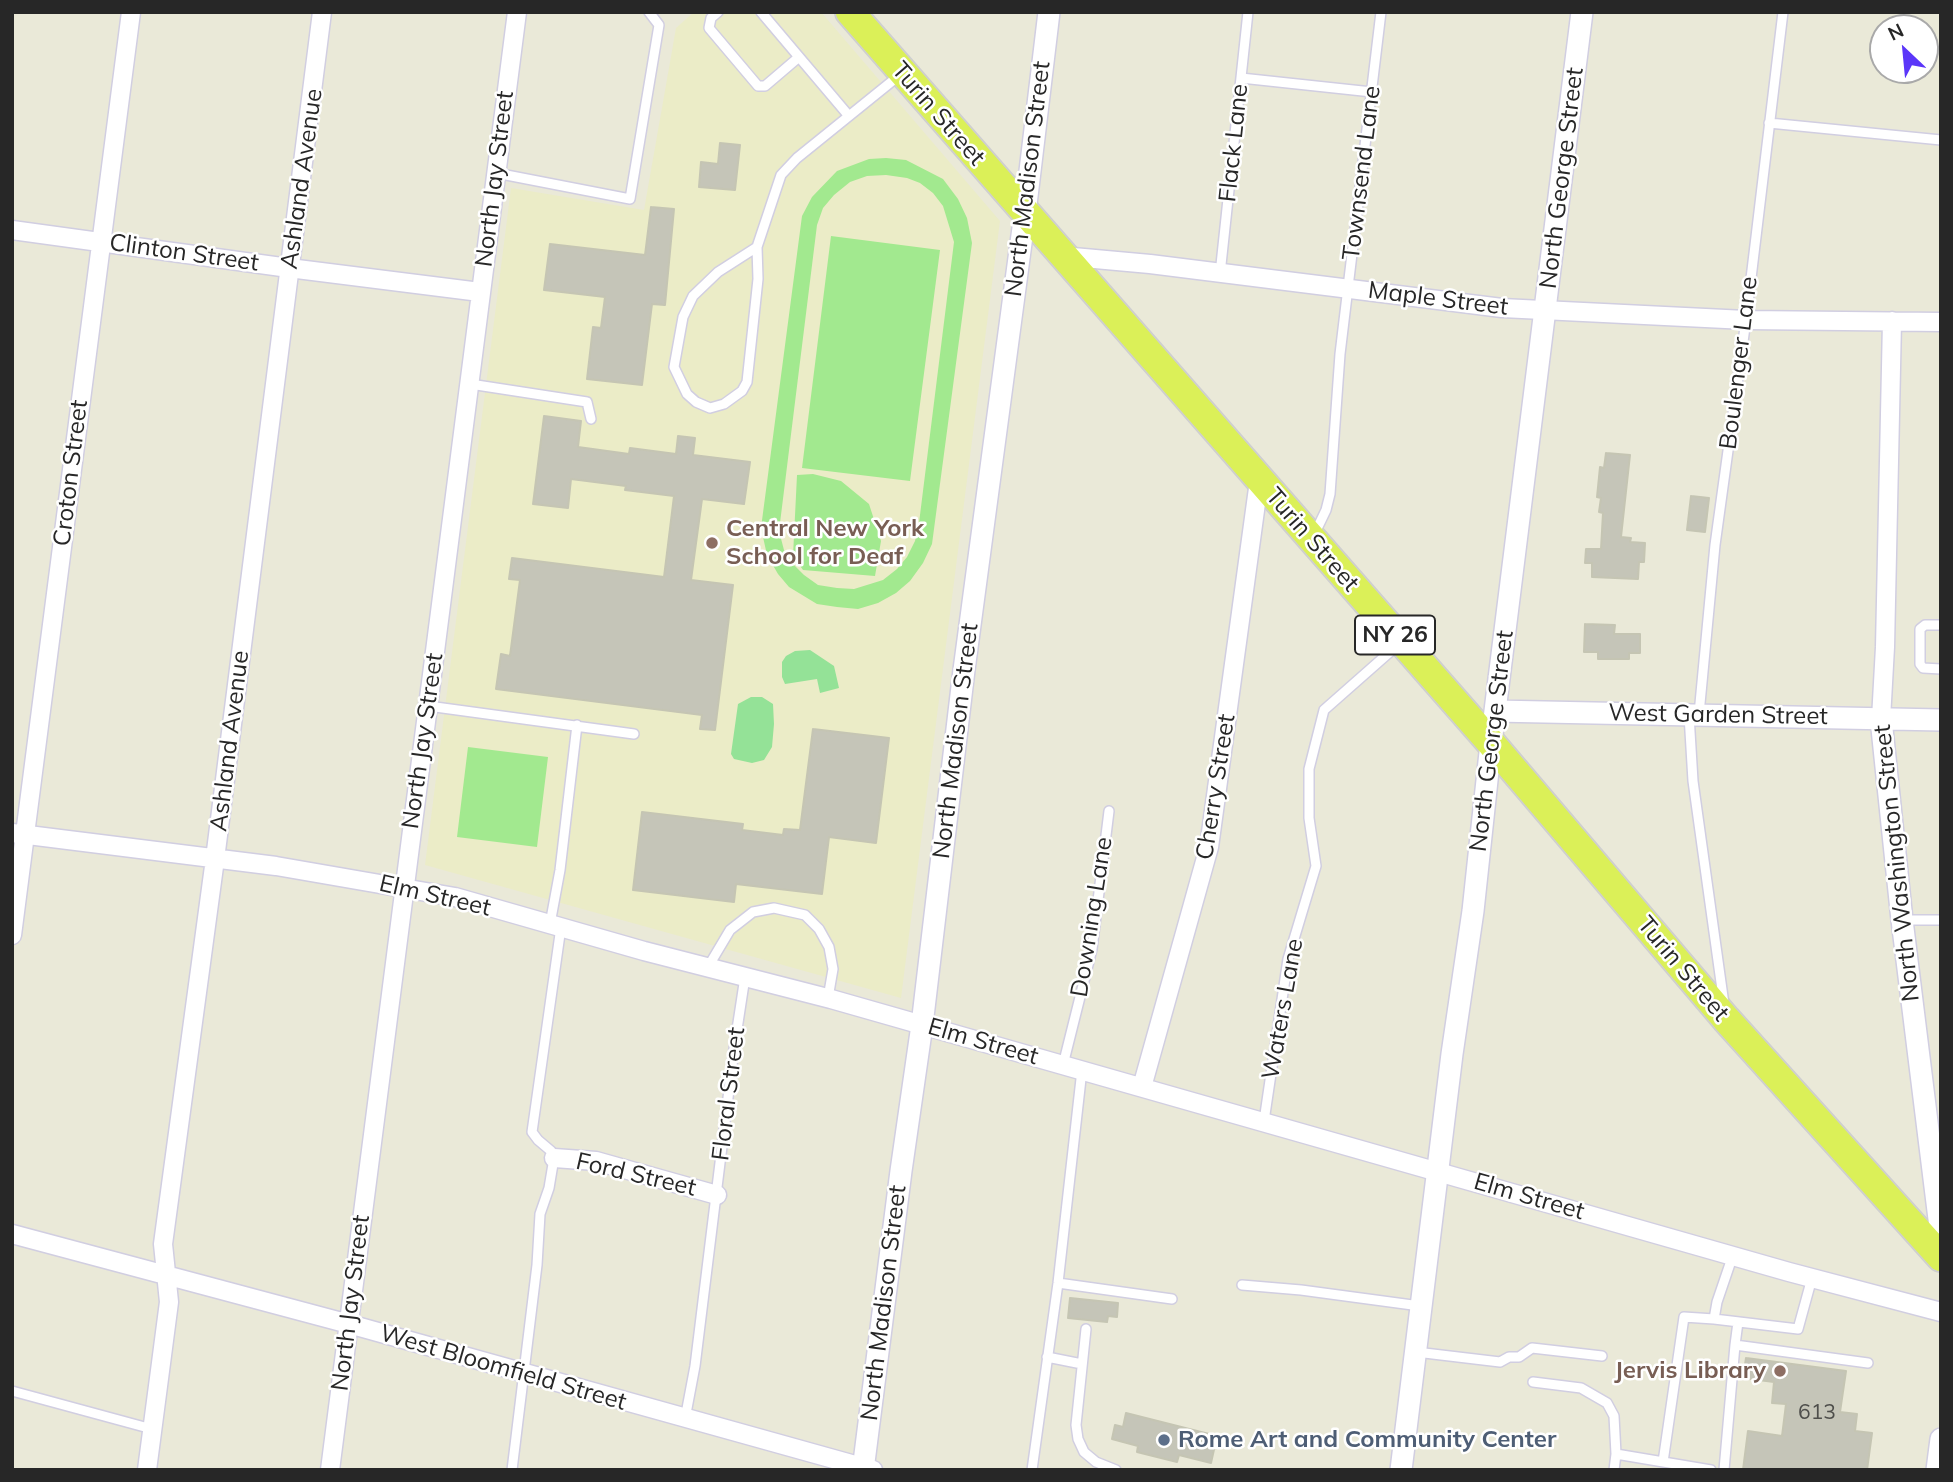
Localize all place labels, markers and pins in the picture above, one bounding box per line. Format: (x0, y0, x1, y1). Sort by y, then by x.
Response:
place label: Central New York School for Deaf (726, 515, 924, 571)
marker: Central New York School for Deaf (704, 535, 720, 551)
place label: Jervis Library (1614, 1357, 1766, 1385)
marker: Jervis Library (1772, 1363, 1788, 1379)
place label: Rome Art and Community Center (1178, 1426, 1556, 1454)
marker: Rome Art and Community Center (1156, 1432, 1172, 1448)

